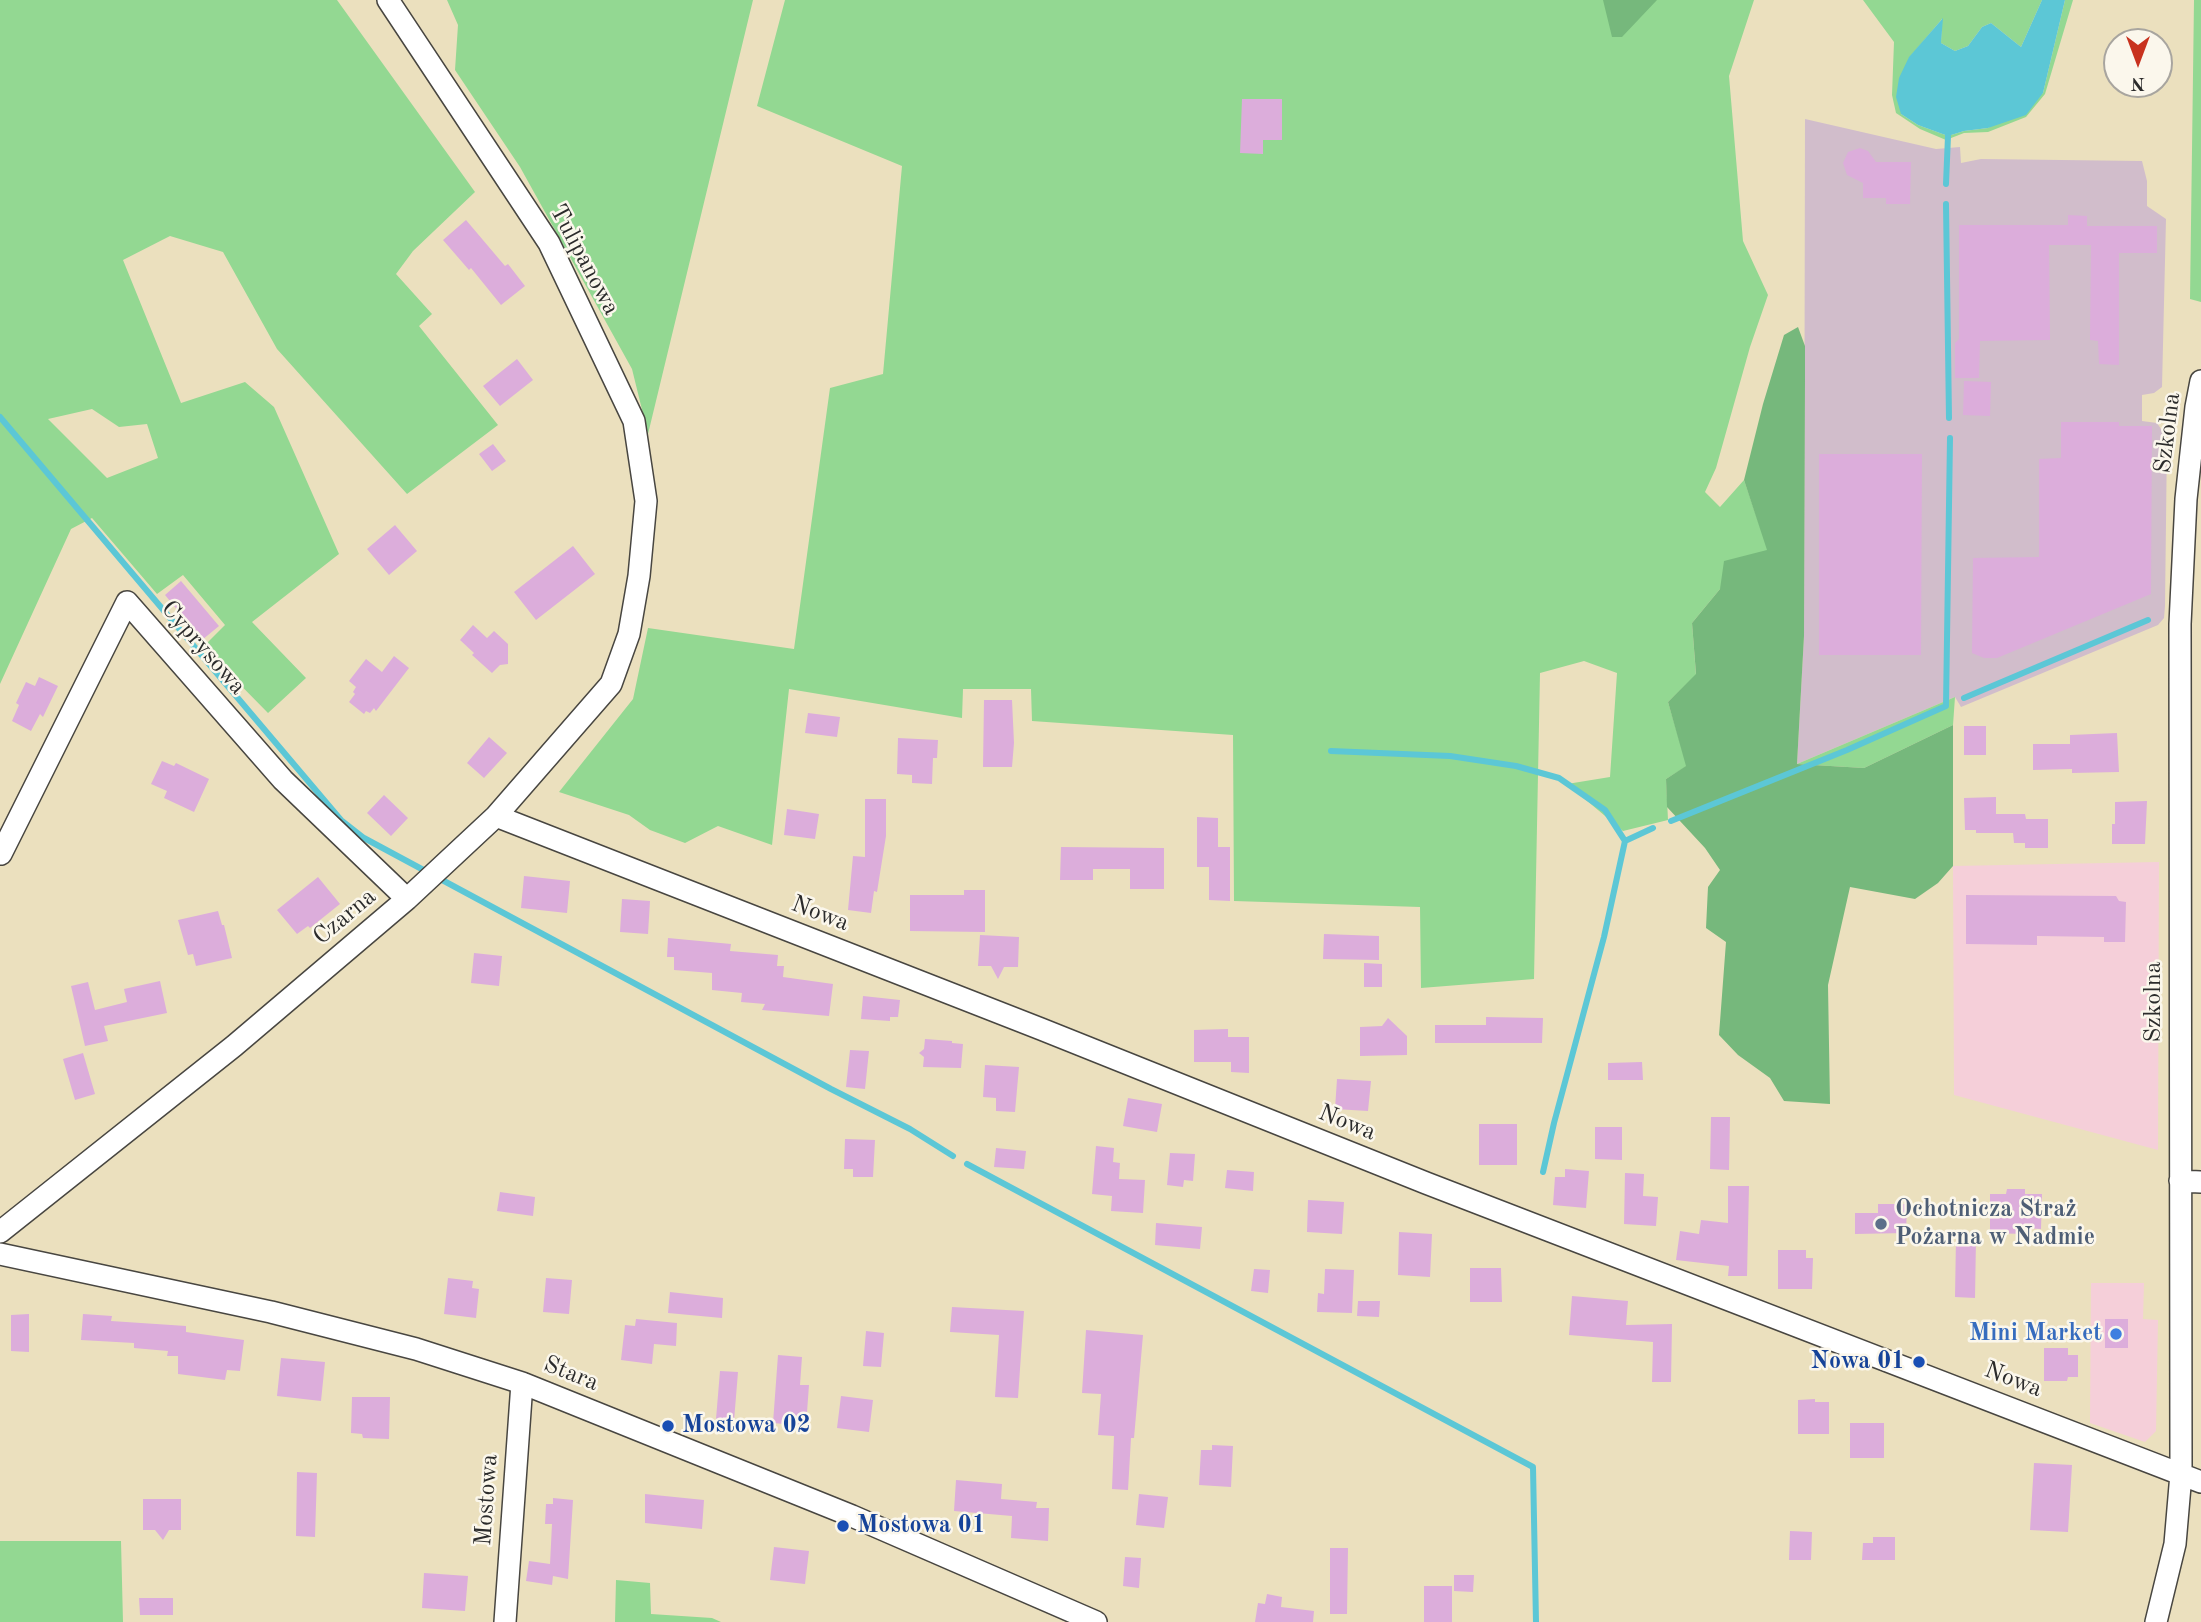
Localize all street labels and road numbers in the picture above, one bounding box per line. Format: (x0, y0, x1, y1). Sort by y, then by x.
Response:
street label: Tulipanowa (543, 200, 625, 320)
street label: Szkolna (2149, 391, 2187, 475)
street label: Cyprysowa (154, 595, 252, 701)
street label: Czarna (308, 882, 382, 952)
street label: Nowa (787, 890, 853, 938)
street label: Szkolna (2140, 961, 2168, 1043)
street label: Nowa (1314, 1098, 1380, 1148)
street label: Stara (539, 1350, 603, 1398)
street label: Nowa (1980, 1356, 2046, 1404)
street label: Mostowa (469, 1453, 505, 1547)

